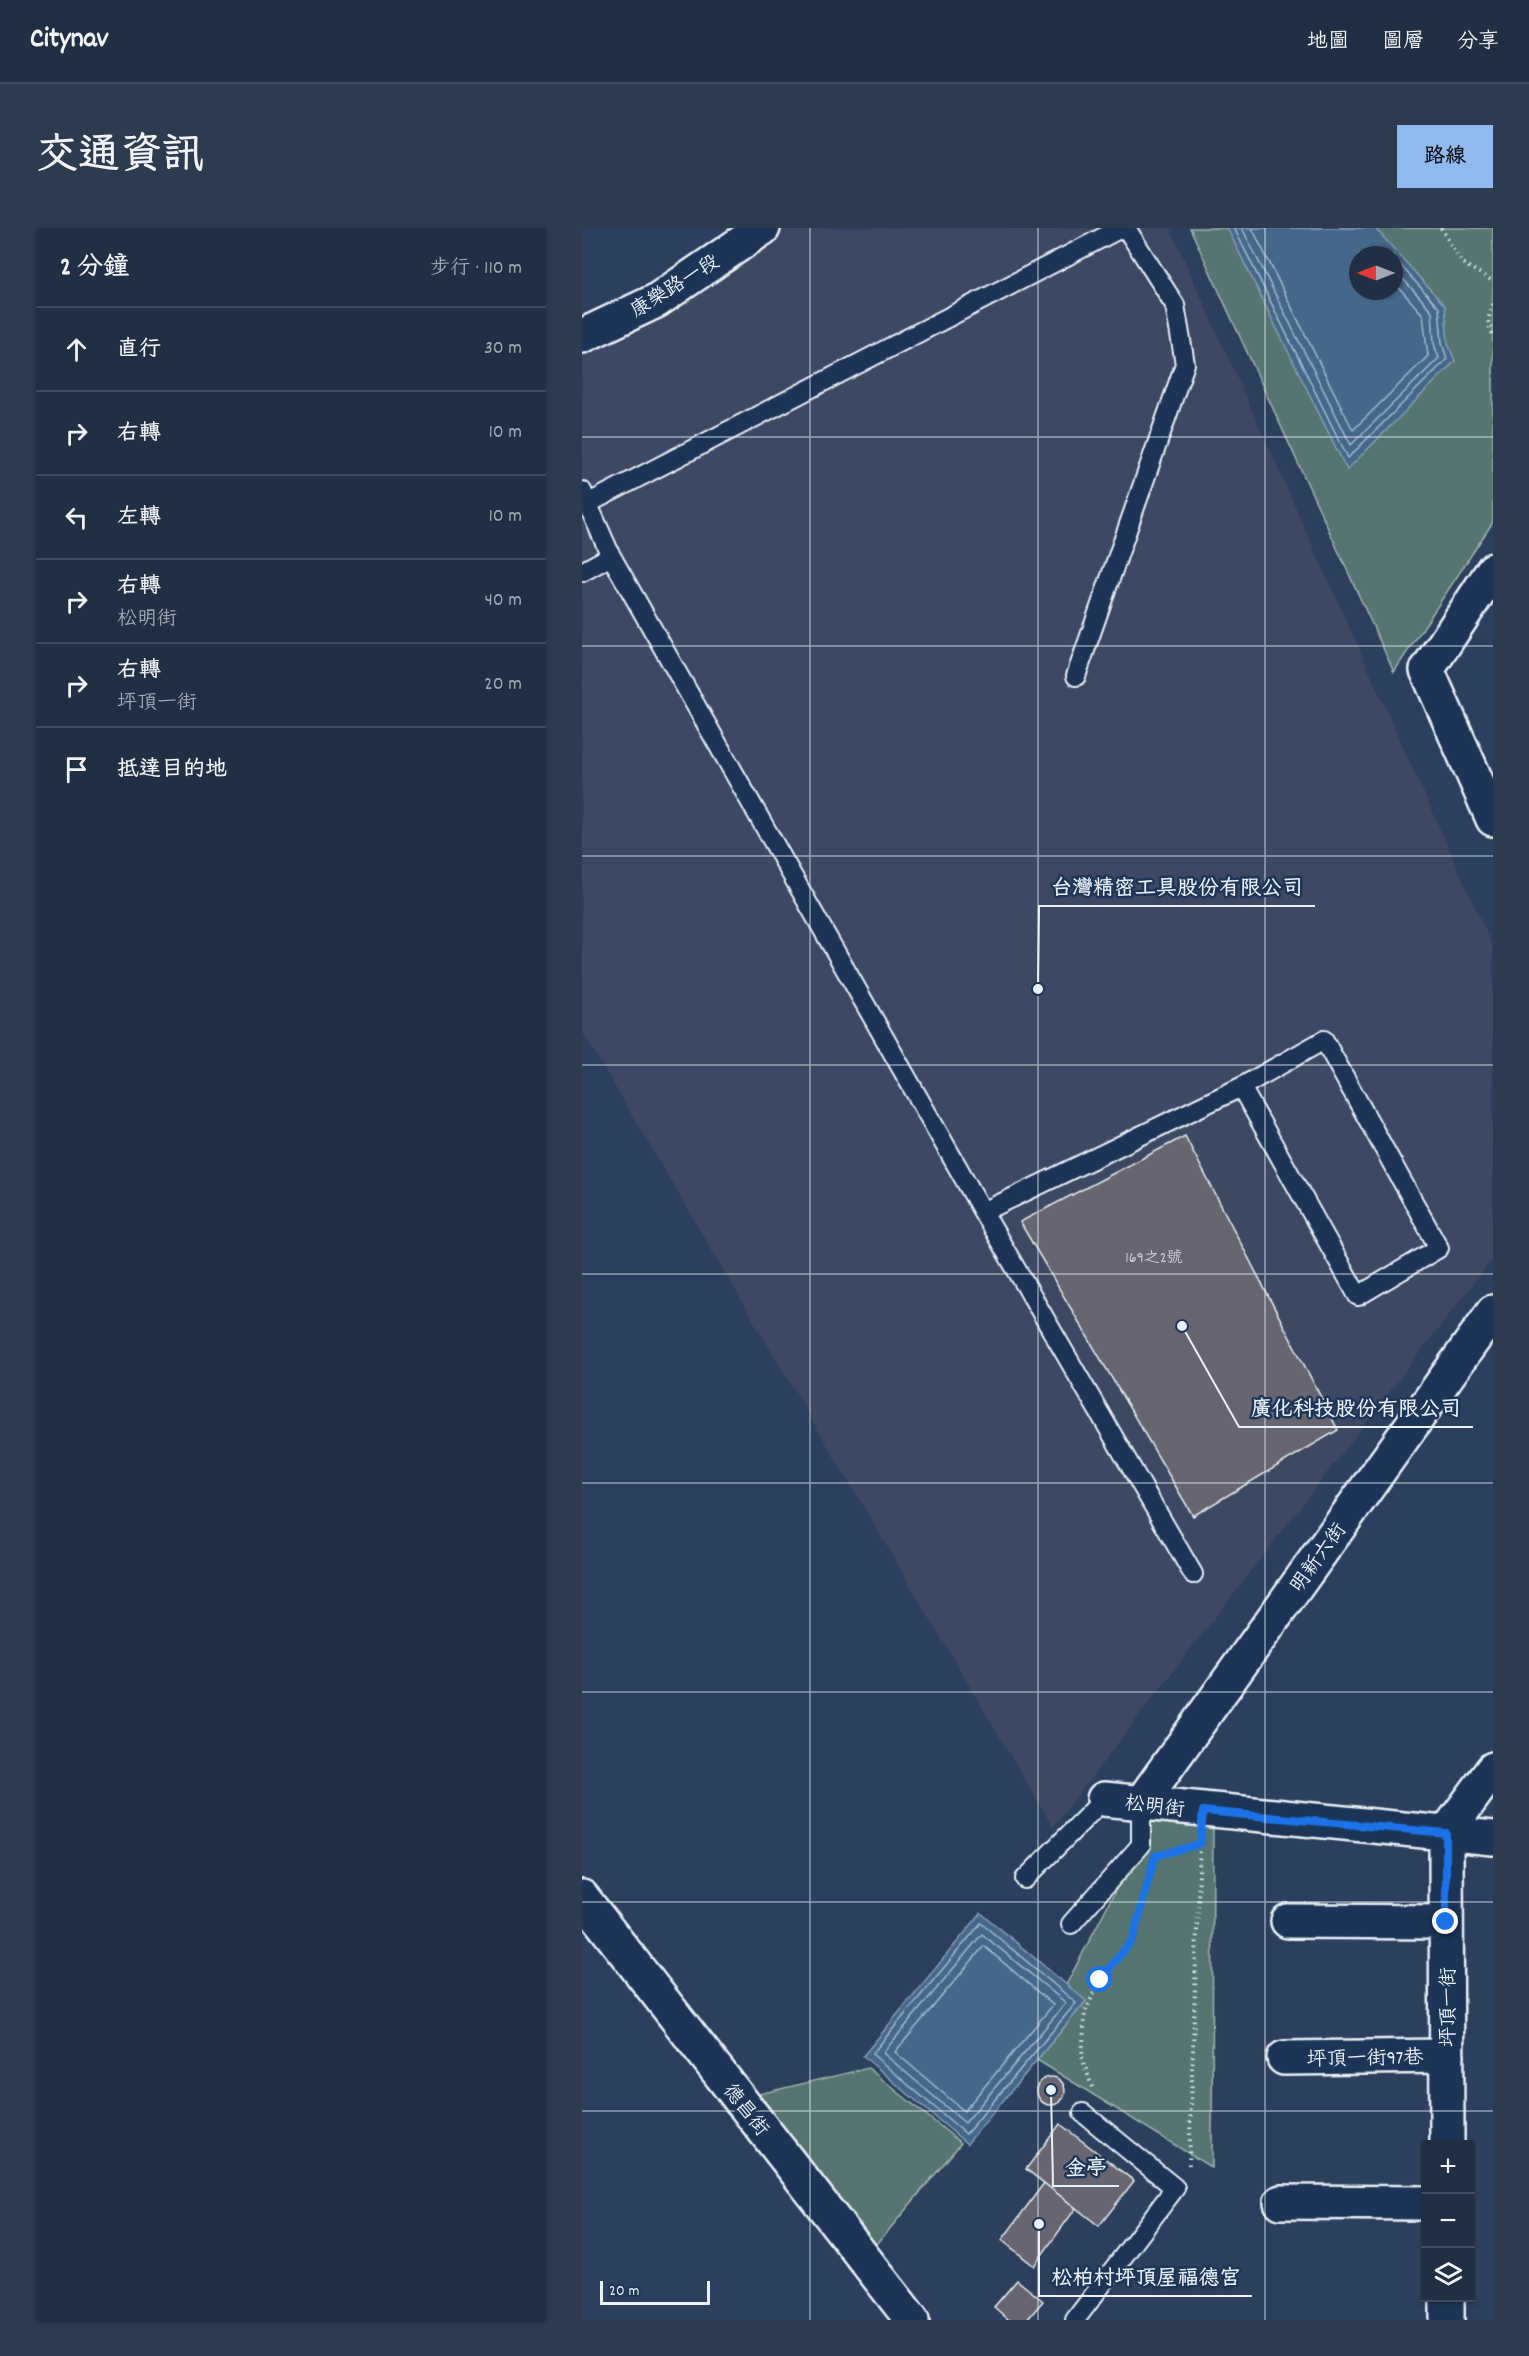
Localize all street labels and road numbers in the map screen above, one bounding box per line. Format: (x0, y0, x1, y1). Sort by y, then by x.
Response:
street label: 康樂路一段 (626, 249, 725, 326)
street label: 明新六街 (1285, 1518, 1354, 1599)
street label: 松明街 (1123, 1790, 1186, 1826)
street label: 坪頂一街 (1436, 1967, 1464, 2047)
street label: 坪頂一街97巷 (1306, 2045, 1425, 2075)
street label: 德昌街 (715, 2079, 774, 2143)

